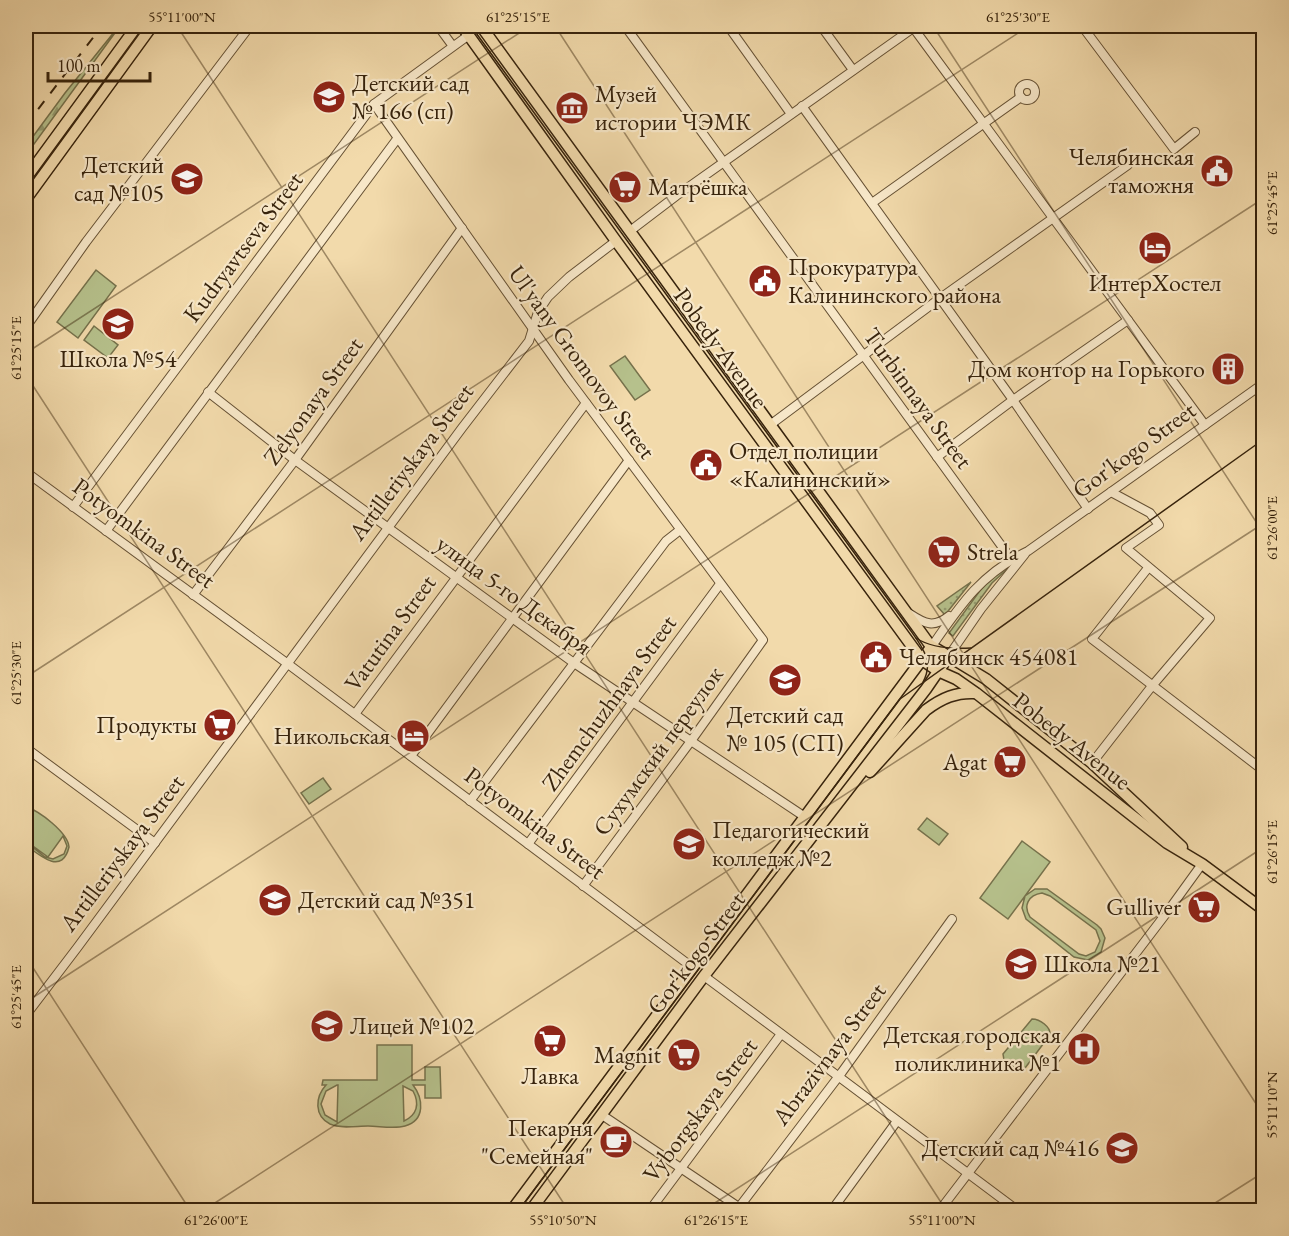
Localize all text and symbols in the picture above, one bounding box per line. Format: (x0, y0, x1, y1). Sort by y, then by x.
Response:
text: 55°11'00"N (148, 7, 216, 26)
text: 61°25'15"E (486, 7, 551, 26)
text: 61°25'30"E (986, 7, 1051, 26)
scale bar (48, 45, 150, 83)
text: 100 m (57, 54, 101, 77)
place label: Детский сад № 166 (сп) (352, 67, 469, 126)
place label: Музей истории ЧЭМК (595, 78, 751, 137)
school or university icon: Детский сад № 166 (сп) (311, 79, 347, 115)
museum icon: Музей истории ЧЭМК (554, 90, 590, 126)
place label: Челябинская таможня (1069, 141, 1194, 200)
place label: Детский сад №105 (74, 149, 164, 208)
public building icon: Челябинская таможня (1199, 153, 1235, 189)
school or university icon: Детский сад №105 (169, 161, 205, 197)
street label: Kudryavtseva Street (176, 165, 310, 328)
supermarket icon: Матрёшка (607, 169, 643, 205)
text: 61°25'45"E (1262, 170, 1281, 235)
place label: Матрёшка (648, 171, 748, 202)
hotel icon: ИнтерХостел (1137, 230, 1173, 266)
place label: Прокуратура Калининского района (788, 251, 1001, 310)
street label: Ul'yany Gromovoy Street (502, 259, 663, 465)
public building icon: Прокуратура Калининского района (747, 263, 783, 299)
place label: ИнтерХостел (1089, 267, 1221, 298)
street label: Pobedy Avenue (667, 281, 776, 414)
school or university icon: Школа №54 (100, 306, 136, 342)
text: 61°25'15"E (6, 315, 25, 380)
street label: Turbinnaya Street (857, 321, 980, 475)
street label: Zelyonaya Street (256, 330, 370, 471)
place label: Школа №54 (60, 343, 177, 374)
building icon: Дом контор на Горького (1210, 351, 1246, 387)
place label: Дом контор на Горького (968, 353, 1205, 384)
street label: Artilleriyskaya Street (341, 377, 480, 547)
street label: Gor'kogo Street (1066, 394, 1202, 505)
place label: Отдел полиции «Калининский» (729, 435, 891, 494)
public building icon: Отдел полиции «Калининский» (688, 447, 724, 483)
street label: Potyomkina Street (67, 470, 222, 595)
text: 61°26'00"E (1262, 495, 1281, 560)
street label: улица 5-го Декабря (430, 528, 598, 662)
supermarket icon: Strela (926, 534, 962, 570)
place label: Strela (967, 536, 1019, 567)
street label: Vatutina Street (337, 568, 443, 697)
street label: Zhemchuzhnaya Street (534, 608, 683, 797)
public building icon: Челябинск 454081 (858, 639, 894, 675)
text: 61°25'30"E (6, 640, 25, 705)
place label: Челябинск 454081 (899, 641, 1078, 672)
street label: Сухумский переулок (586, 659, 730, 842)
school or university icon: Детский сад № 105 (СП) (767, 662, 803, 698)
street label: Pobedy Avenue (1007, 685, 1138, 796)
place label: Детский сад № 105 (СП) (726, 699, 844, 758)
supermarket icon: Продукты (202, 707, 238, 743)
place label: Продукты (96, 709, 197, 740)
hotel icon: Никольская (395, 718, 431, 754)
place label: Никольская (274, 720, 390, 751)
supermarket icon: Agat (992, 744, 1028, 780)
place label: Agat (942, 746, 987, 777)
street label: Potyomkina Street (459, 759, 612, 886)
street label: Artilleriyskaya Street (52, 768, 191, 938)
place label: Педагогический колледж №2 (712, 814, 870, 873)
text: 61°26'15"E (1262, 819, 1281, 884)
school or university icon: Педагогический колледж №2 (671, 826, 707, 862)
school or university icon: Детский сад №351 (257, 882, 293, 918)
place label: Детский сад №351 (298, 884, 475, 915)
street label: Gor'kogo Street (640, 885, 752, 1020)
supermarket icon: Gulliver (1186, 889, 1222, 925)
place label: Gulliver (1106, 891, 1181, 922)
school or university icon: Школа №21 (1003, 946, 1039, 982)
place label: Школа №21 (1044, 948, 1161, 979)
text: 61°25'45"E (6, 964, 25, 1029)
street label: Abrazivnaya Street (764, 976, 893, 1132)
school or university icon: Лицей №102 (309, 1008, 345, 1044)
place label: Лицей №102 (350, 1010, 475, 1041)
place label: Детская городская поликлиника №1 (883, 1019, 1061, 1078)
supermarket icon: Лавка (532, 1023, 568, 1059)
street label: Vyborgskaya Street (635, 1031, 764, 1188)
hospital icon: Детская городская поликлиника №1 (1066, 1031, 1102, 1067)
supermarket icon: Magnit (666, 1037, 702, 1073)
place label: Magnit (594, 1039, 661, 1070)
place label: Лавка (521, 1060, 579, 1091)
text: 55°11'10"N (1262, 1071, 1281, 1139)
place label: Пекарня "Семейная" (481, 1112, 593, 1171)
cafe icon: Пекарня "Семейная" (598, 1124, 634, 1160)
school or university icon: Детский сад №416 (1104, 1130, 1140, 1166)
place label: Детский сад №416 (922, 1132, 1099, 1163)
text: 61°26'00"E (184, 1210, 249, 1229)
text: 55°10'50"N (529, 1210, 597, 1229)
text: 61°26'15"E (684, 1210, 749, 1229)
text: 55°11'00"N (908, 1210, 976, 1229)

